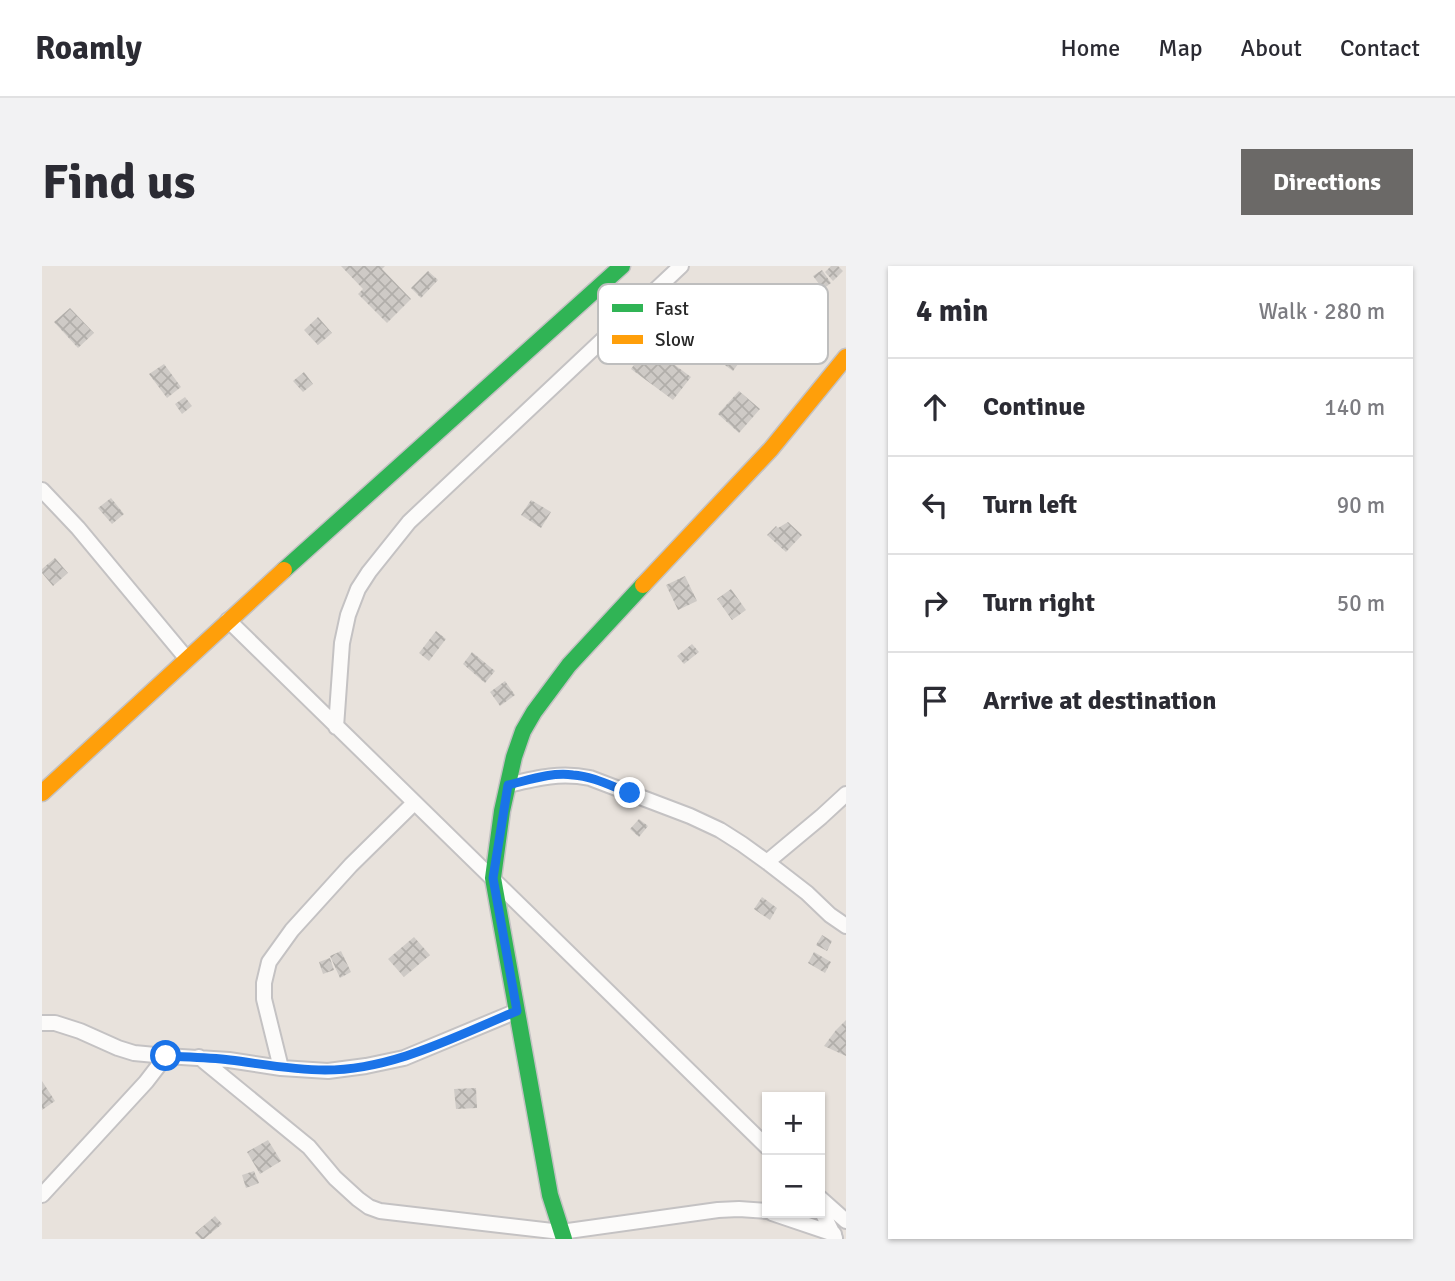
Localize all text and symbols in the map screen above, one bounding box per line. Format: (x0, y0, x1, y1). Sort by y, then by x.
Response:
text: Roamly (35, 28, 142, 69)
text: Home (1060, 33, 1120, 63)
text: Map (1158, 33, 1203, 63)
text: About (1241, 33, 1302, 63)
text: Contact (1340, 33, 1420, 63)
button: Directions (1241, 149, 1413, 215)
text: Find us (42, 152, 195, 212)
legend (598, 284, 828, 364)
text: 4 min (916, 293, 988, 330)
text: Fast (655, 297, 689, 321)
text: Walk · 280 m (1259, 297, 1385, 326)
text: Slow (655, 328, 695, 352)
icon: ahead (916, 388, 954, 426)
text: Continue (983, 391, 1085, 423)
text: 140 m (1324, 393, 1385, 422)
icon: left (916, 486, 954, 524)
text: Turn left (983, 489, 1077, 521)
text: 90 m (1337, 491, 1385, 520)
icon: right (916, 584, 954, 622)
text: Turn right (983, 587, 1095, 619)
text: 50 m (1337, 589, 1385, 618)
icon: arrive (916, 682, 954, 720)
text: Arrive at destination (983, 685, 1216, 717)
route end (614, 777, 645, 808)
route start (150, 1040, 181, 1071)
map controls (762, 1092, 825, 1218)
button: + (762, 1092, 825, 1155)
button: − (762, 1155, 825, 1218)

